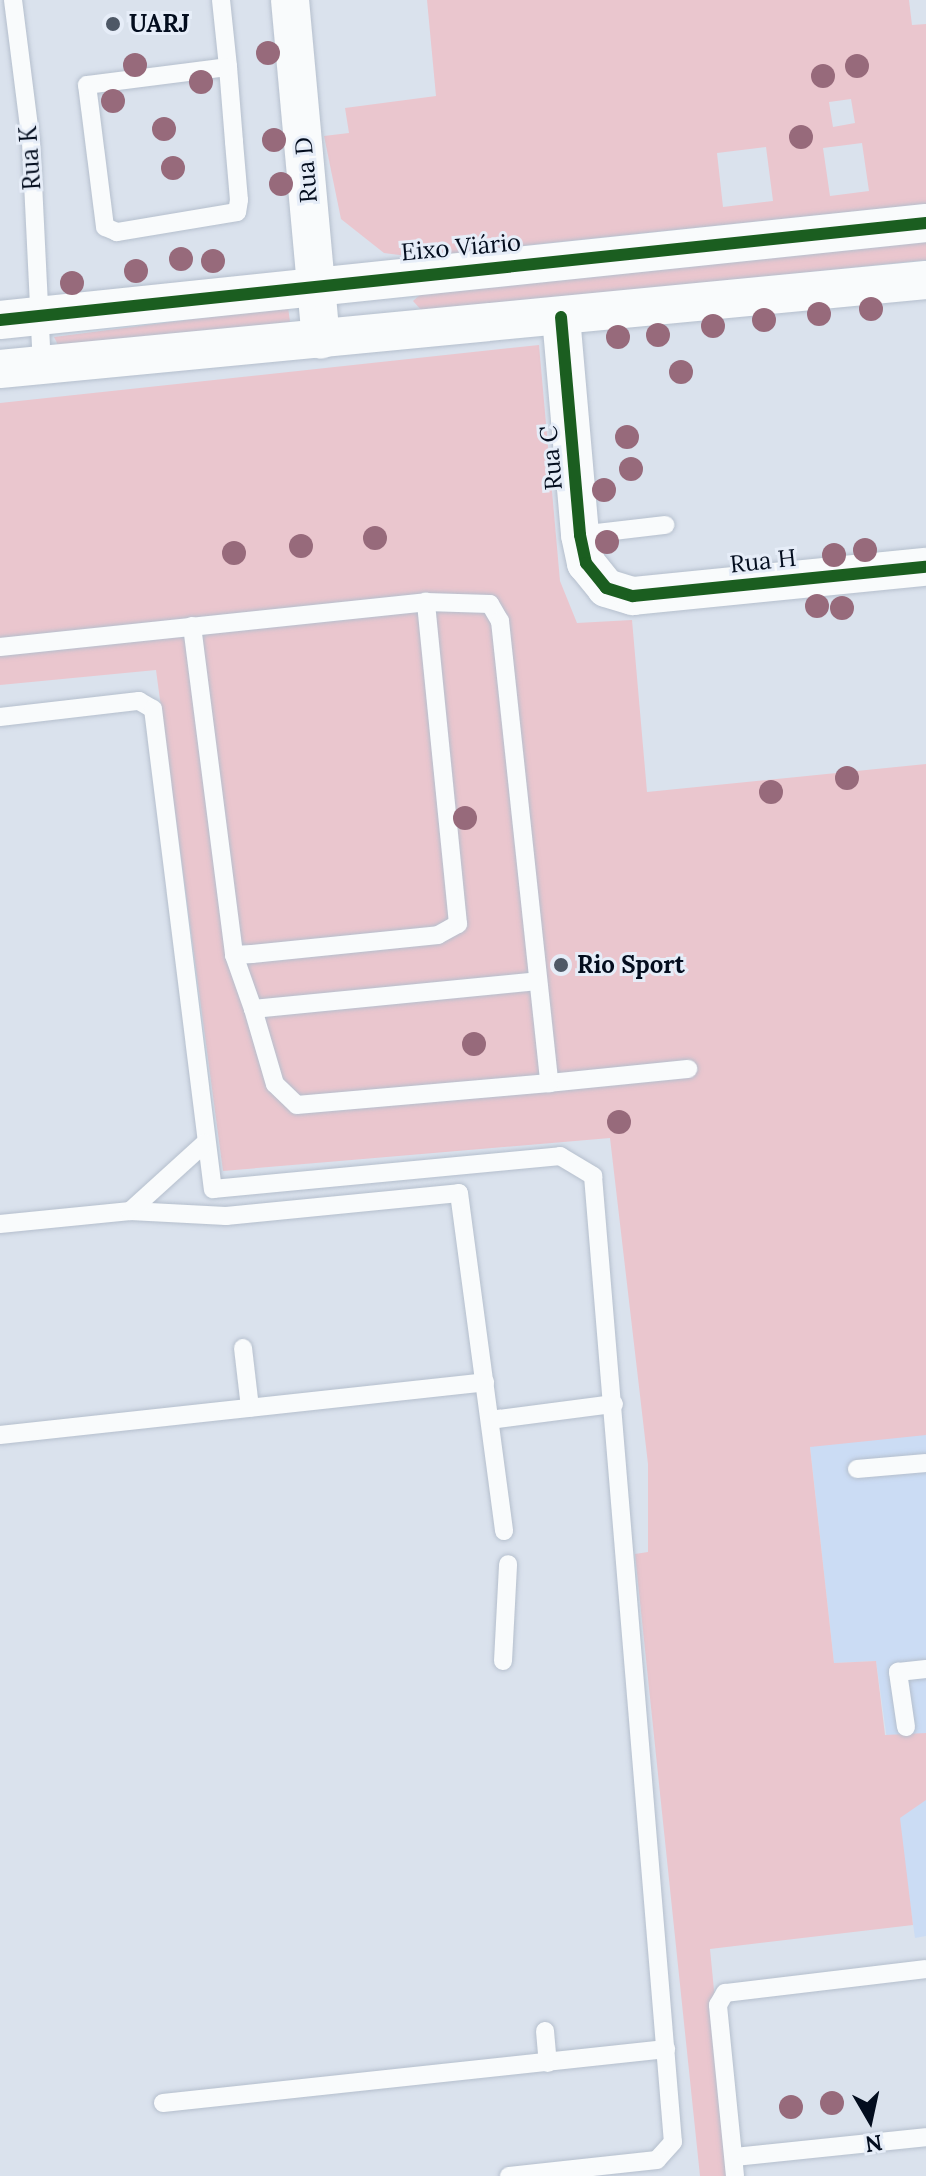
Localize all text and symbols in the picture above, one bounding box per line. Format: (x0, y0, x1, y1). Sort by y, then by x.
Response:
place label: UARJ (129, 10, 190, 38)
marker: UARJ (104, 15, 122, 33)
street label: Rua K (13, 125, 47, 191)
street label: Rua D (289, 136, 323, 204)
street label: Eixo Viário (400, 227, 522, 267)
street label: Rua C (534, 424, 568, 492)
street label: Rua H (728, 543, 798, 579)
place label: Rio Sport (577, 951, 685, 979)
marker: Rio Sport (552, 956, 570, 974)
north arrow (830, 2080, 910, 2160)
text: N (863, 2129, 884, 2159)

